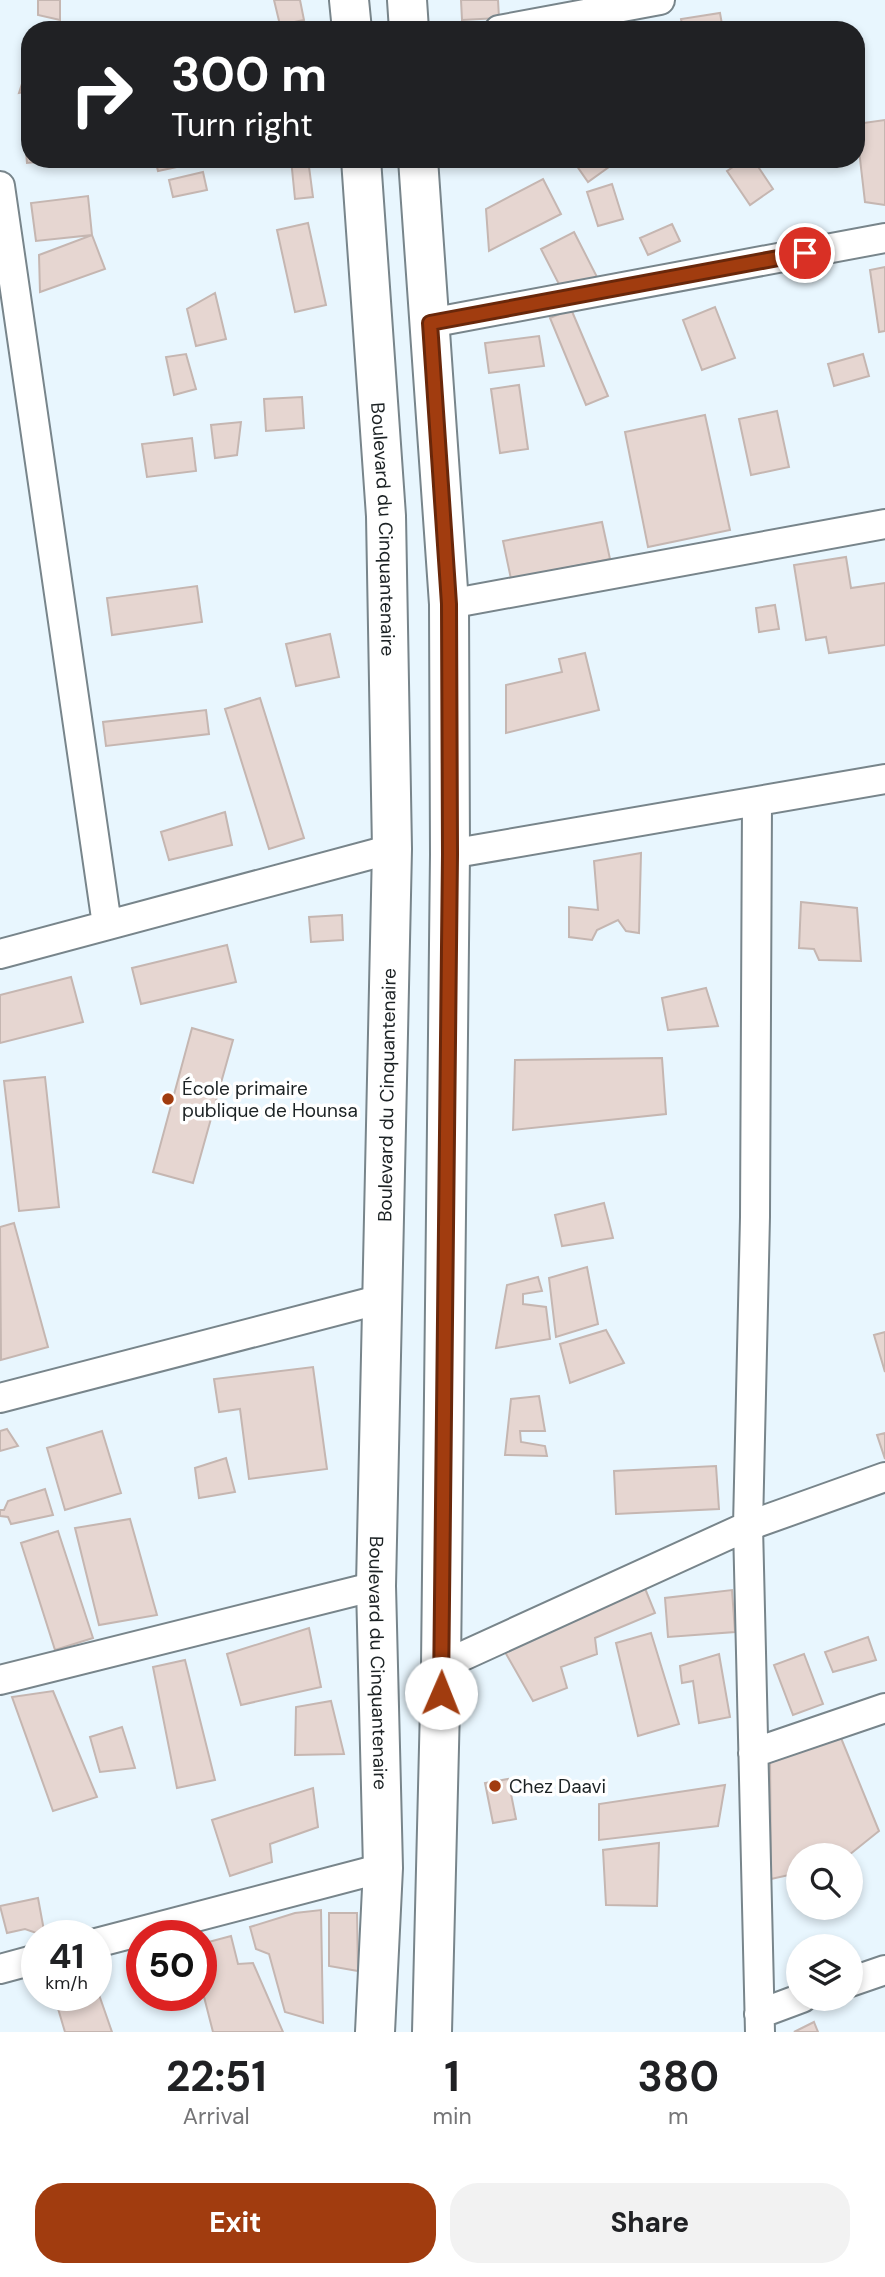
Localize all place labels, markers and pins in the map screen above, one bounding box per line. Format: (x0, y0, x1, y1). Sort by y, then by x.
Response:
pin (775, 223, 835, 283)
place label: École primaire publique de Hounsa (182, 1076, 358, 1123)
marker: École primaire publique de Hounsa (160, 1091, 176, 1107)
place label: Chez Daavi (509, 1774, 606, 1799)
marker: Chez Daavi (487, 1778, 503, 1794)

